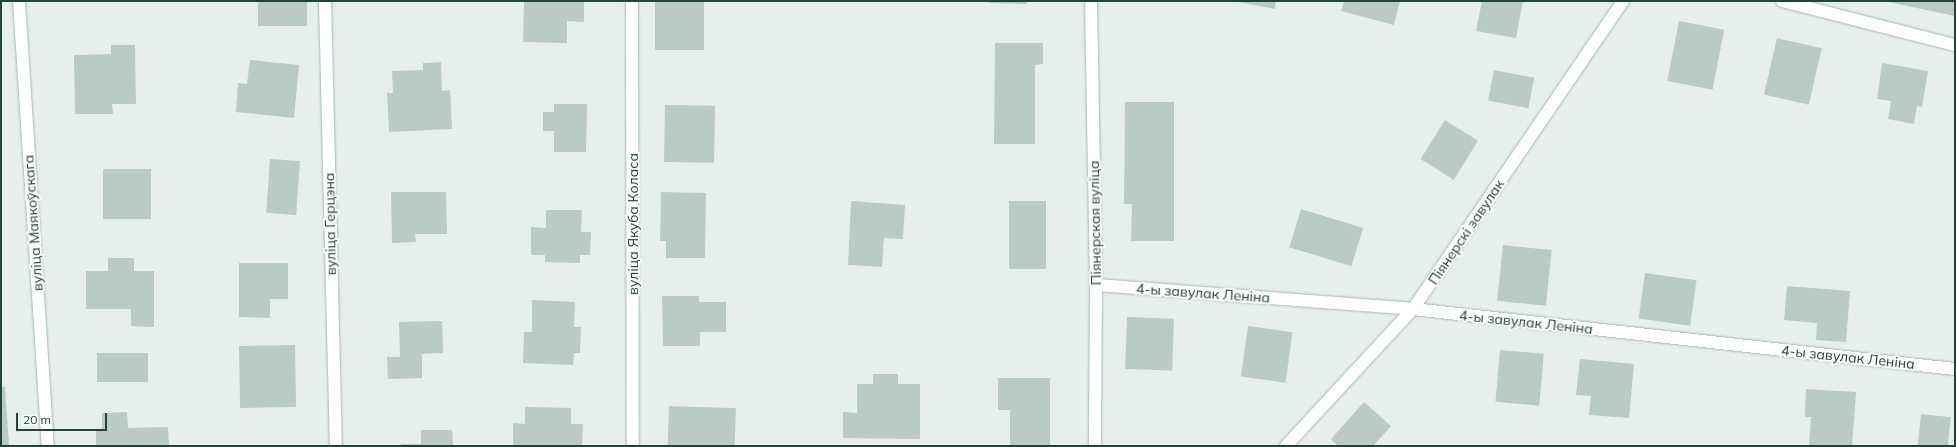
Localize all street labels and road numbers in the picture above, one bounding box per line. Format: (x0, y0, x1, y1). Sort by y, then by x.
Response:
street label: вуліца Якуба Коласа (625, 153, 641, 295)
street label: вуліца Маякоўскага (20, 154, 46, 292)
street label: Піянерская вуліца (1086, 160, 1104, 286)
street label: вуліца Герцэна (321, 173, 339, 275)
street label: Піянерскі завулак (1425, 176, 1507, 288)
street label: 4-ы завулак Леніна (1135, 280, 1271, 306)
street label: 4-ы завулак Леніна (1458, 307, 1594, 337)
street label: 4-ы завулак Леніна (1780, 342, 1916, 372)

